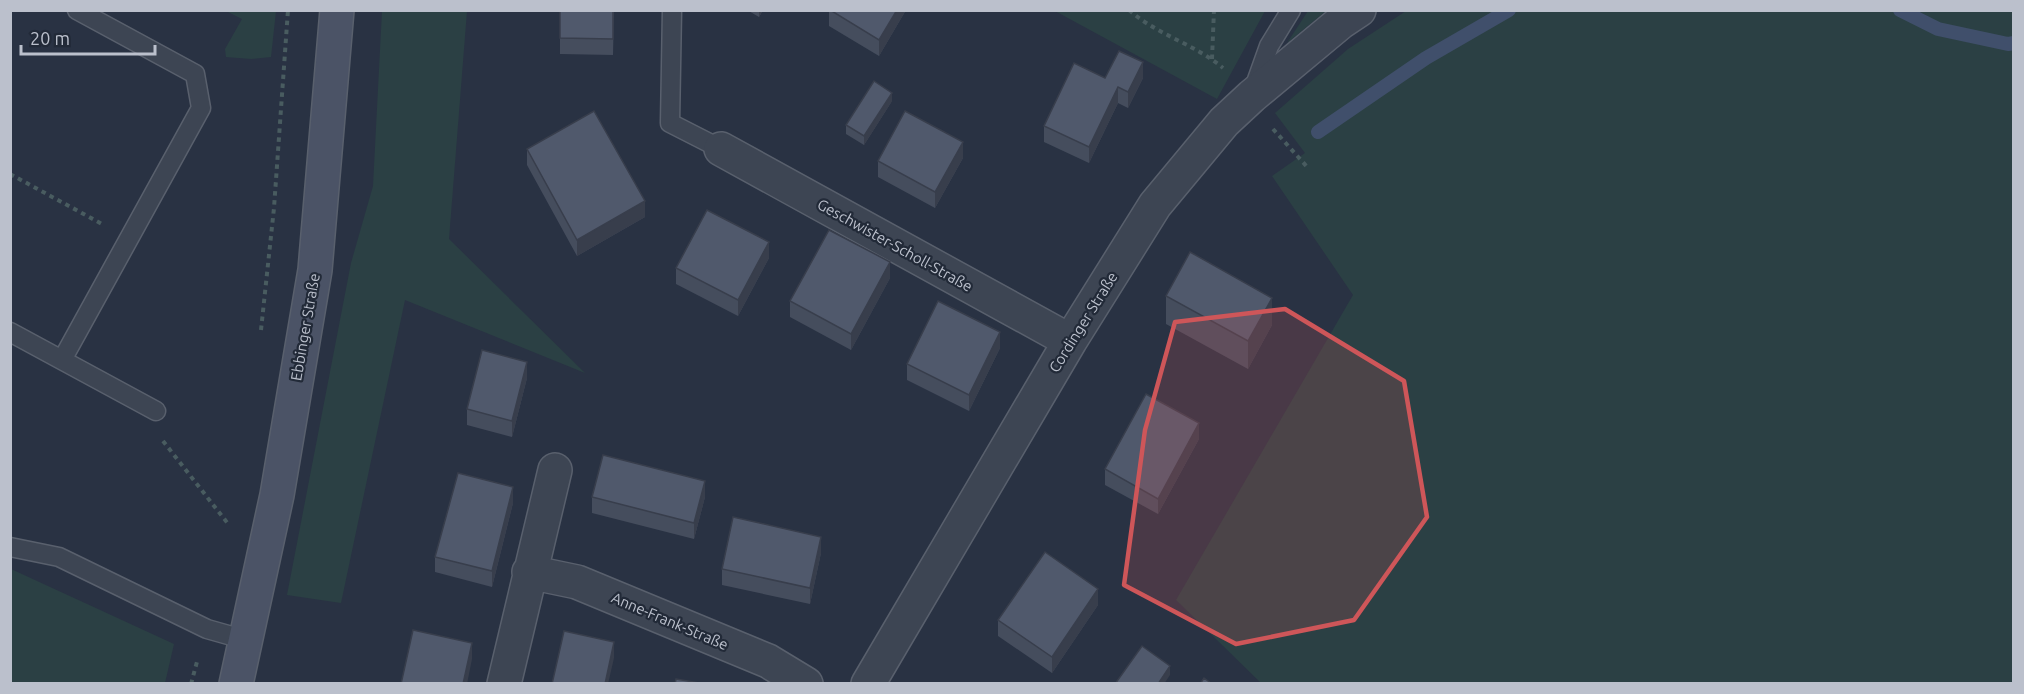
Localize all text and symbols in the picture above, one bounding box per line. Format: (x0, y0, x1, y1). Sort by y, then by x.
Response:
scale bar (21, 18, 154, 56)
text: 20 m (30, 28, 70, 48)
street label: Geschwister-Scholl-Straße (814, 195, 976, 295)
street label: Cordinger Straße (1045, 269, 1121, 375)
street label: Ebbinger Straße (287, 272, 323, 382)
street label: Anne-Frank-Straße (609, 589, 731, 653)

